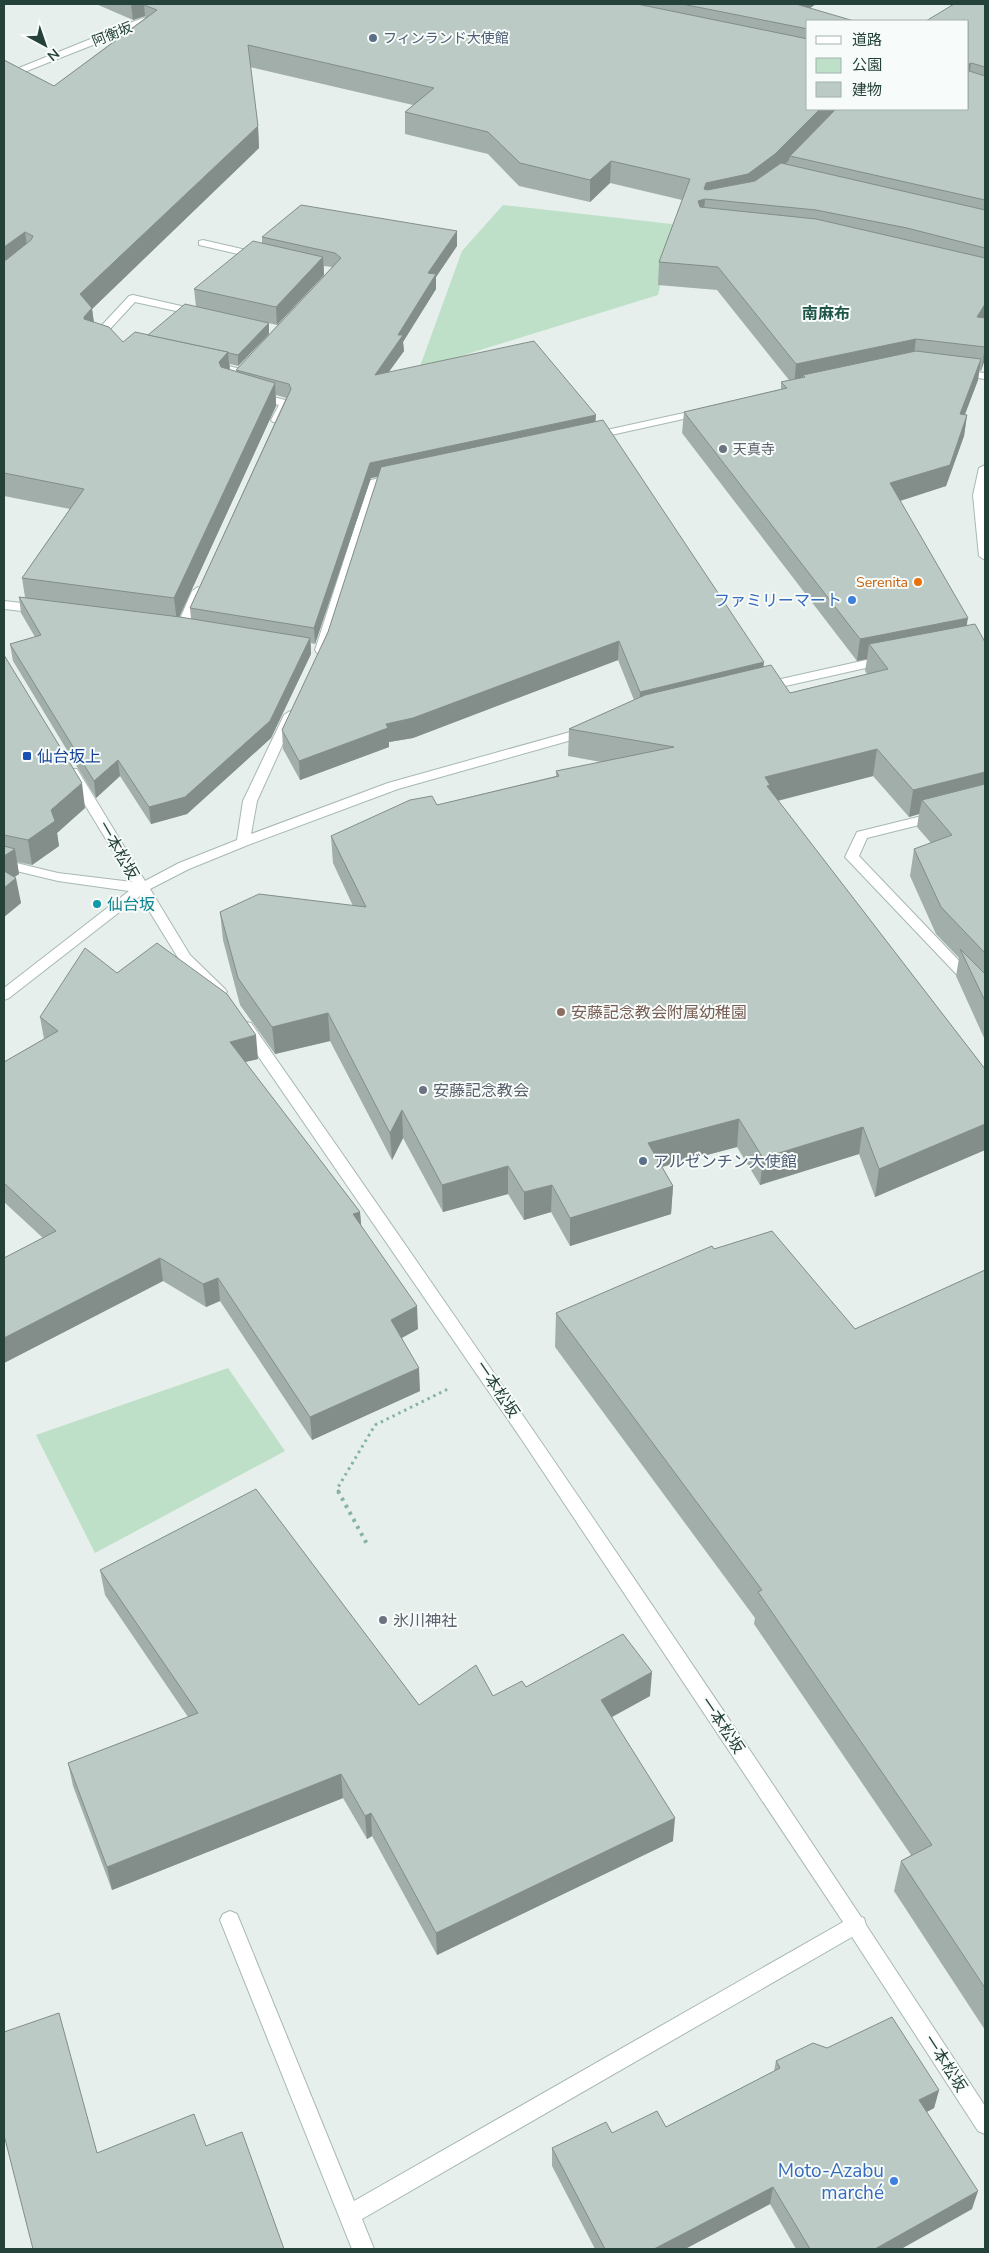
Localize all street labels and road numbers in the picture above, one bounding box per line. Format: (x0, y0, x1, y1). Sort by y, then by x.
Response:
street label: 阿衡坂 (89, 18, 135, 51)
street label: 一本松坂 (93, 817, 144, 884)
street label: 一本松坂 (470, 1357, 524, 1422)
street label: 一本松坂 (695, 1693, 749, 1758)
street label: 一本松坂 (919, 2031, 972, 2096)

